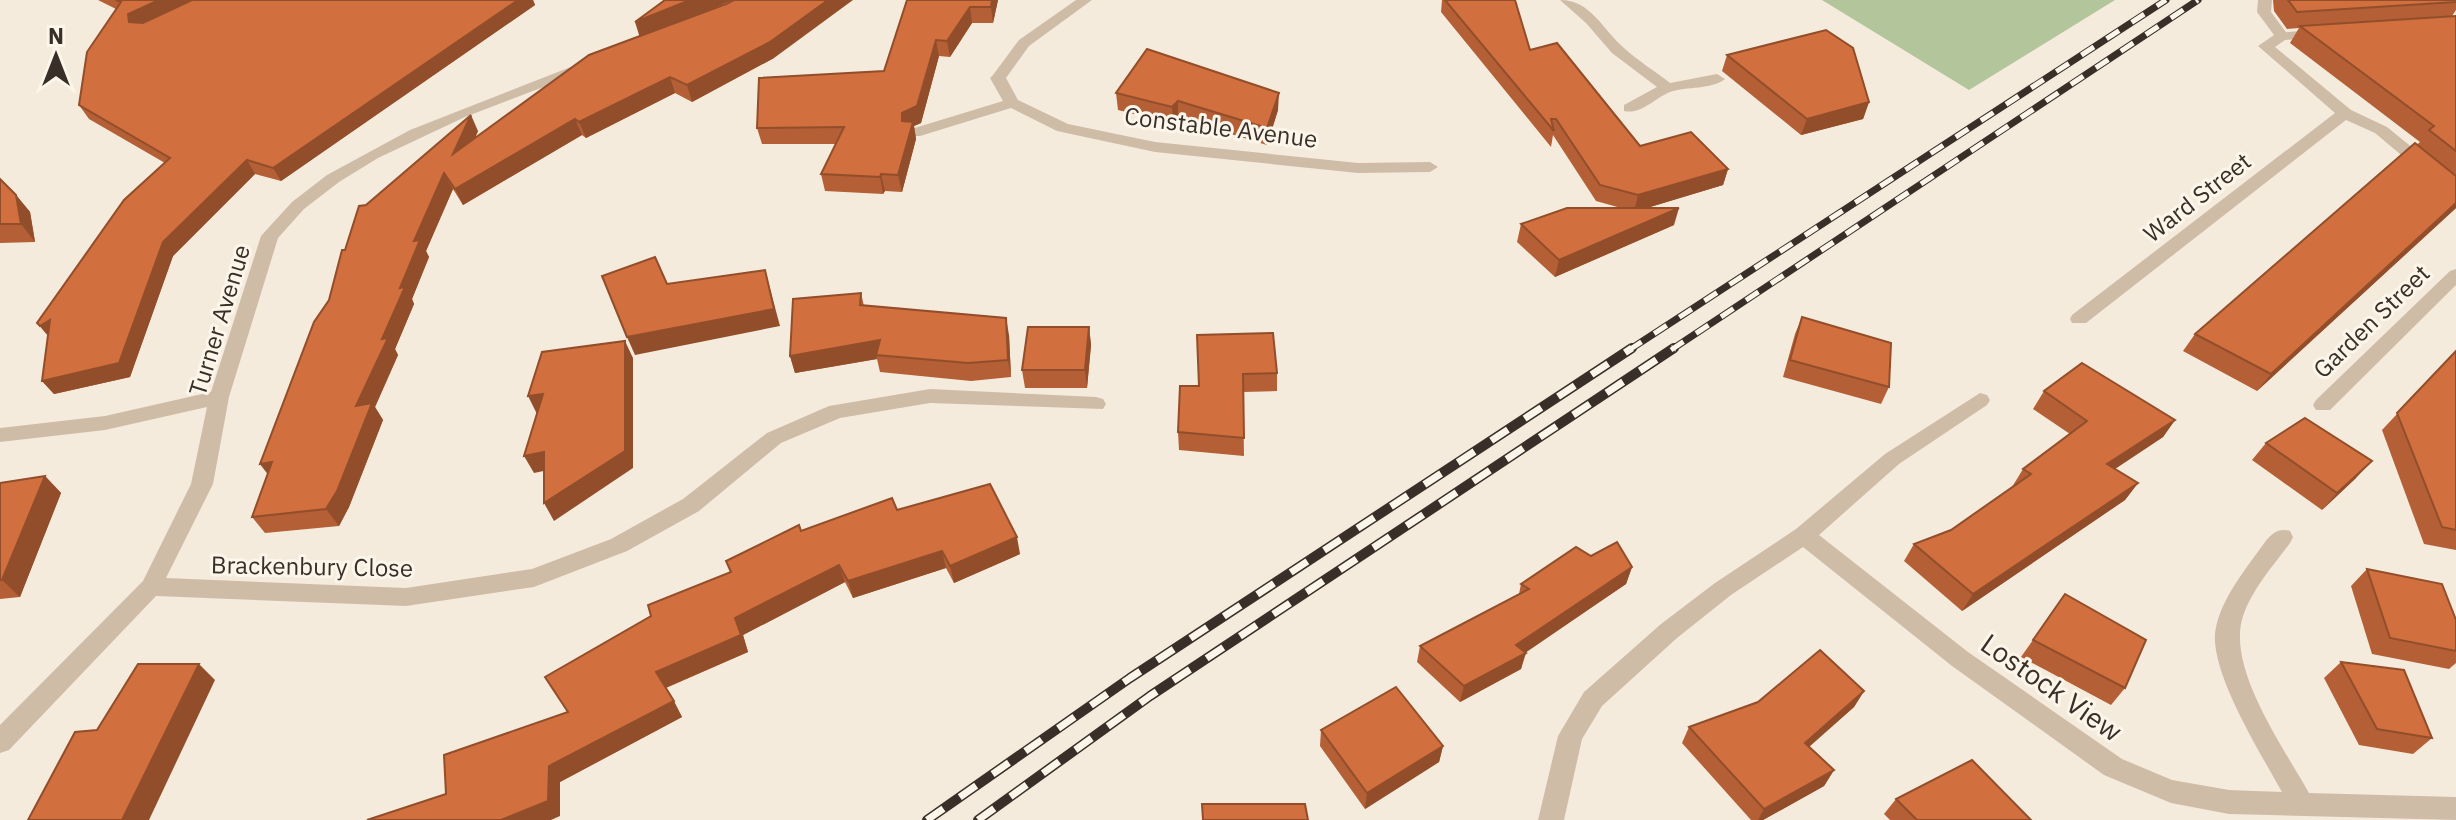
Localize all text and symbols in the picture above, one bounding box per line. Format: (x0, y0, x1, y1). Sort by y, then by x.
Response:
north arrow (16, 16, 96, 96)
text: N (48, 21, 64, 50)
street label: Constable Avenue (1123, 99, 1319, 155)
street label: Ward Street (2137, 145, 2257, 249)
street label: Turner Avenue (181, 241, 257, 399)
street label: Garden Street (2306, 257, 2436, 385)
street label: Brackenbury Close (211, 548, 413, 584)
street label: Lostock View (1974, 625, 2130, 749)

